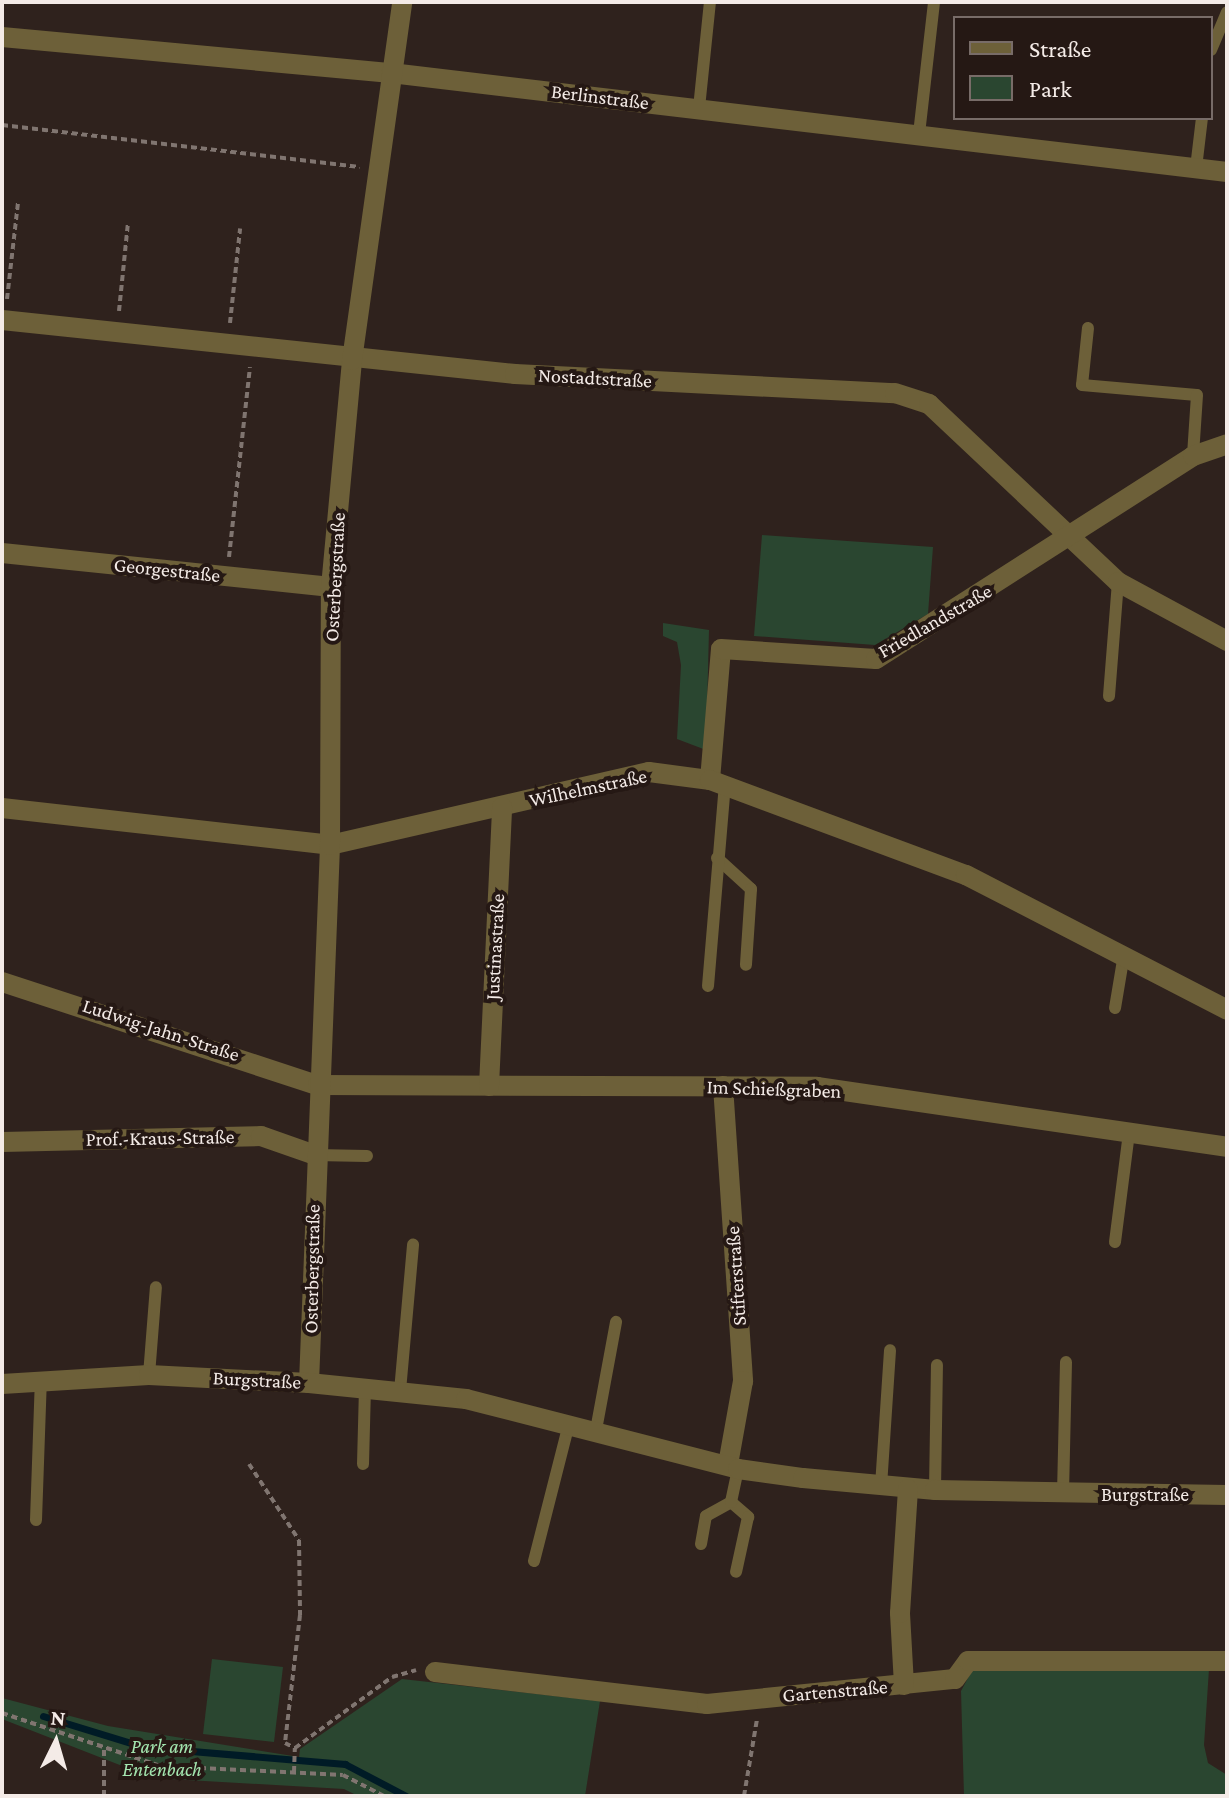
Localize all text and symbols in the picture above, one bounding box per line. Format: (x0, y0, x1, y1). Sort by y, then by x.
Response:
legend (953, 16, 1213, 120)
text: Straße (1029, 35, 1091, 62)
text: Park (1029, 75, 1072, 102)
street label: Berlinstraße (550, 79, 650, 115)
street label: Nostadtstraße (537, 363, 653, 393)
street label: Osterbergstraße (320, 512, 350, 642)
street label: Georgestraße (113, 552, 221, 588)
street label: Friedlandstraße (874, 579, 996, 663)
street label: Wilhelmstraße (527, 764, 649, 812)
street label: Justinastraße (480, 893, 510, 1001)
street label: Ludwig-Jahn-Straße (79, 993, 243, 1067)
street label: Im Schießgraben (706, 1075, 842, 1103)
street label: Prof.-Kraus-Straße (85, 1125, 235, 1151)
street label: Osterbergstraße (299, 1204, 325, 1334)
street label: Stifterstraße (721, 1225, 751, 1327)
street label: Burgstraße (212, 1366, 302, 1394)
street label: Burgstraße (1101, 1482, 1189, 1506)
street label: Gartenstraße (781, 1674, 889, 1708)
north arrow (16, 1702, 96, 1782)
text: N (50, 1704, 67, 1731)
park label: Park am Entenbach (122, 1734, 202, 1781)

